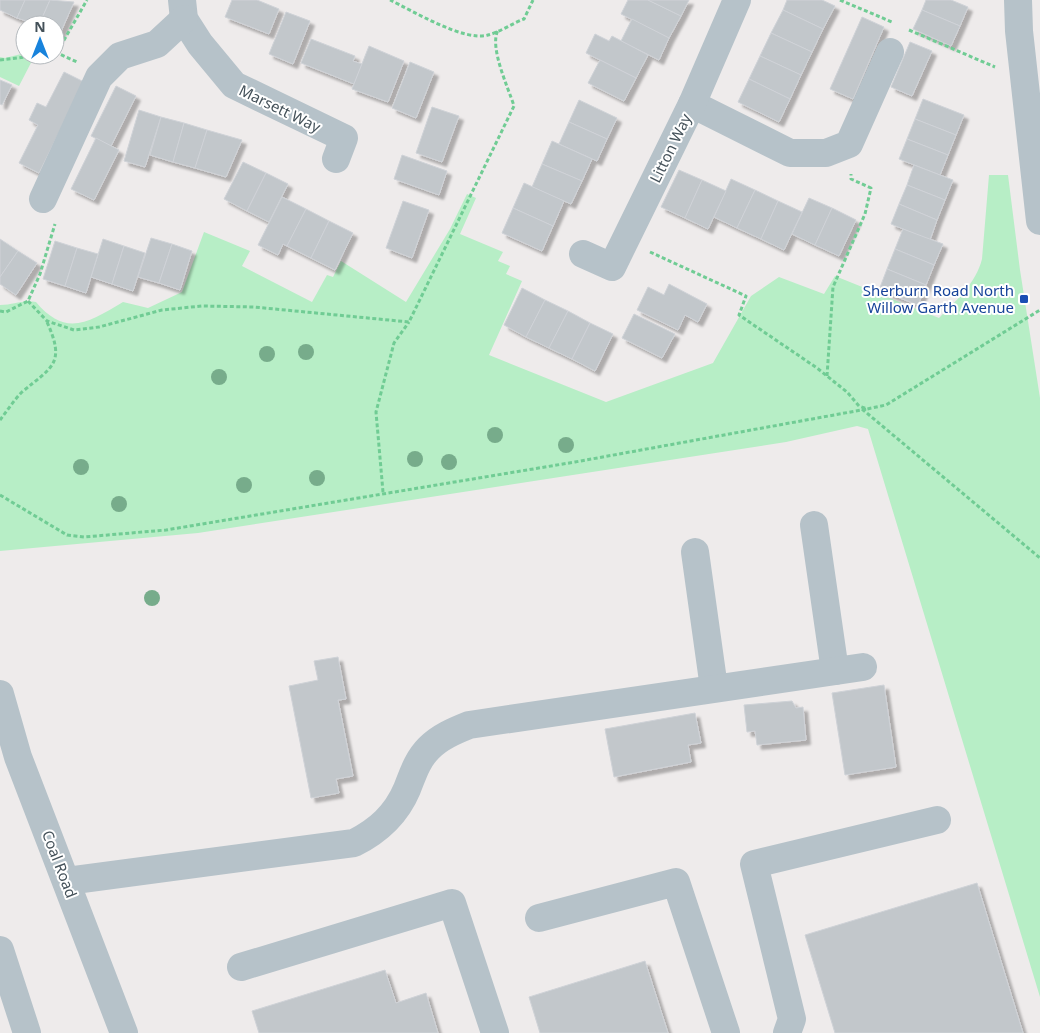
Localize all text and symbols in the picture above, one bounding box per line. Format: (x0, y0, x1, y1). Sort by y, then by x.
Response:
north arrow (15, 15, 65, 65)
text: N (34, 17, 46, 36)
street label: Marsett Way (236, 80, 324, 136)
street label: Litton Way (645, 110, 695, 186)
place label: Sherburn Road North Willow Garth Avenue (863, 280, 1014, 317)
marker: Sherburn Road North Willow Garth Avenue (1018, 293, 1030, 305)
street label: Coal Road (38, 827, 82, 901)

